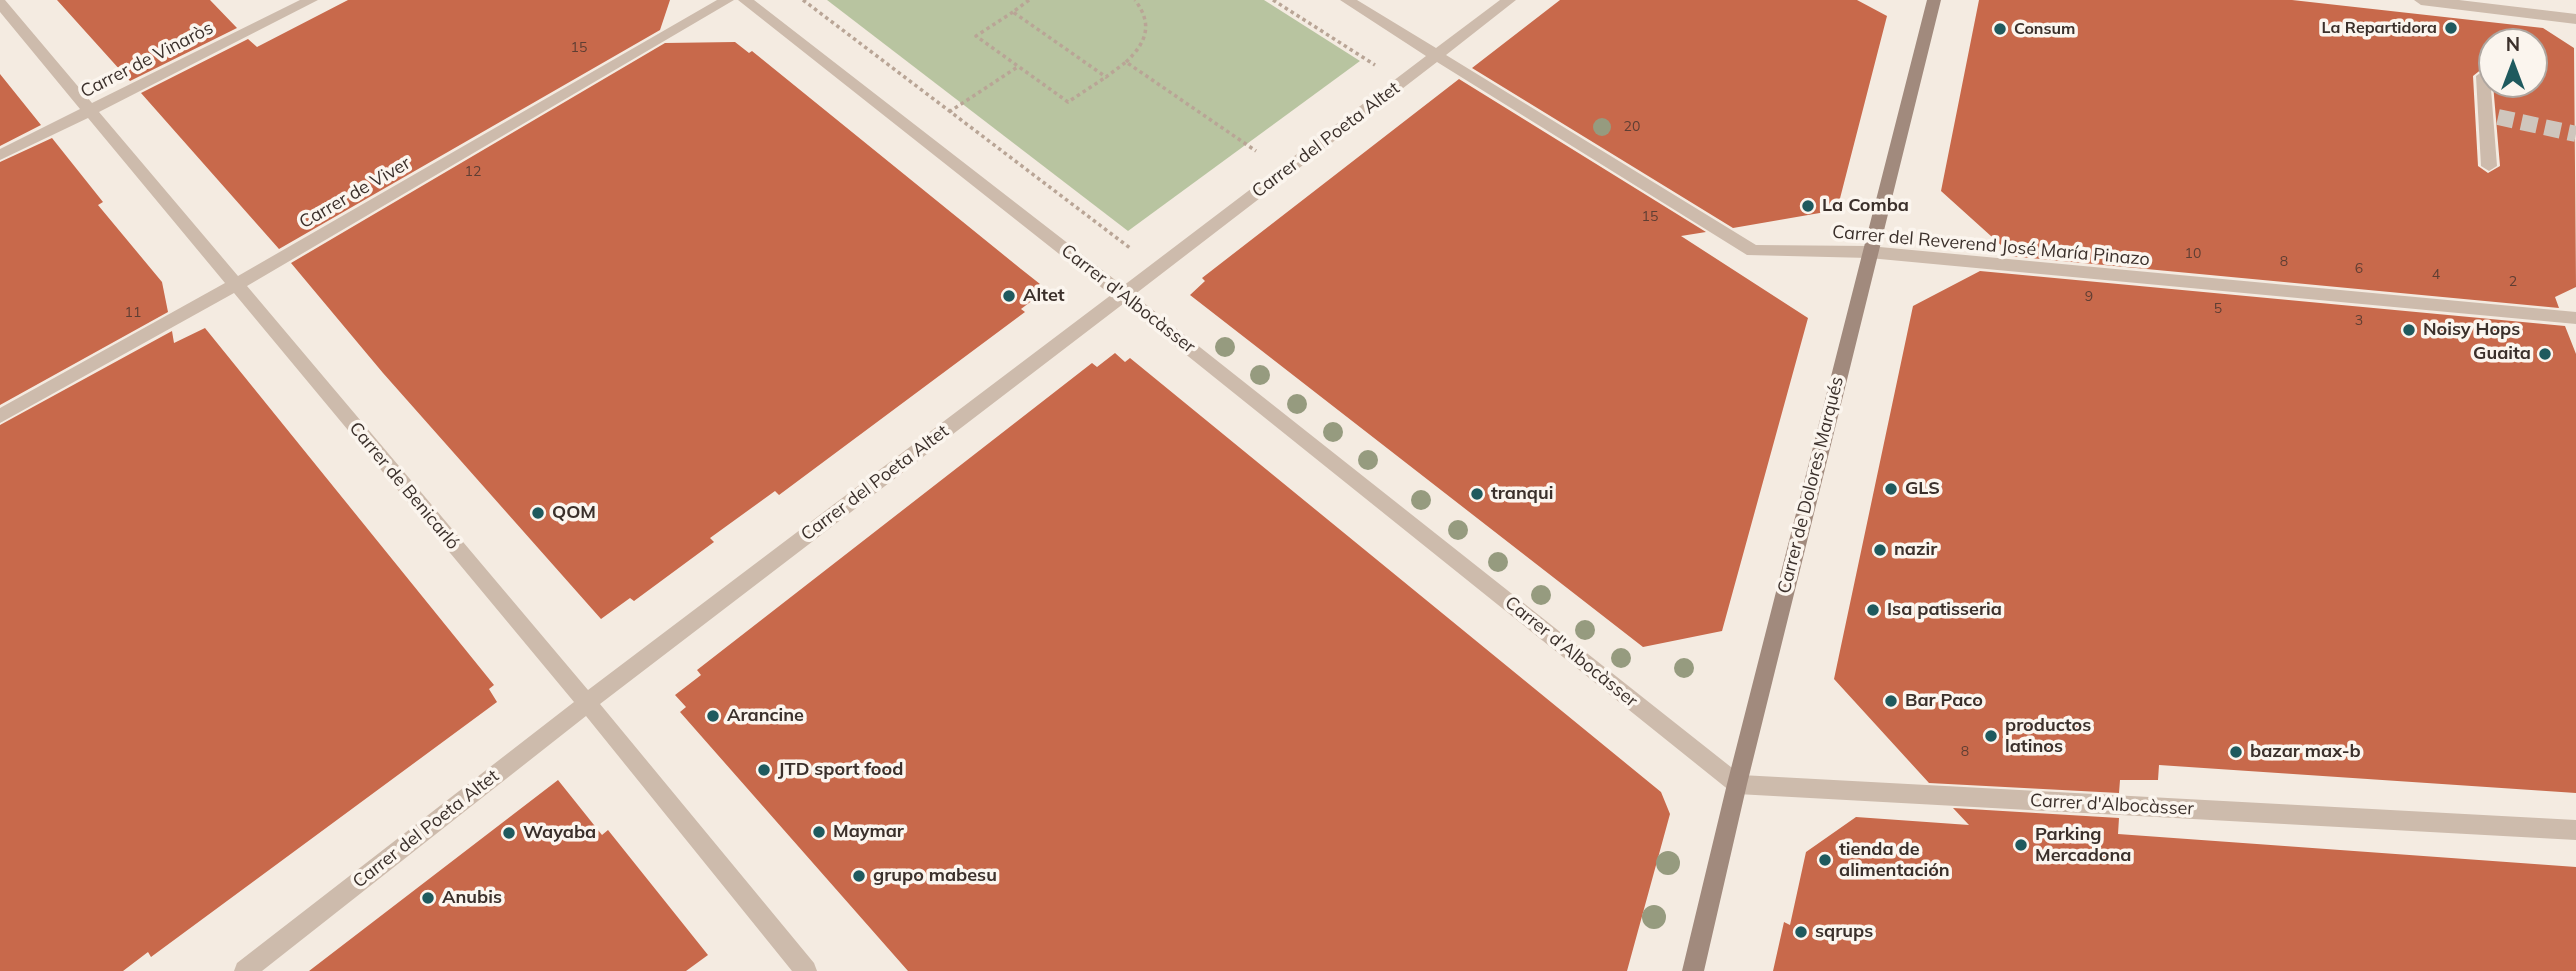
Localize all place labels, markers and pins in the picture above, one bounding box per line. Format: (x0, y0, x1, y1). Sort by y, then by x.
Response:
place label: La Repartidora (2322, 18, 2437, 38)
place label: Consum (2014, 19, 2075, 39)
marker: La Repartidora (2443, 20, 2459, 36)
marker: Consum (1992, 21, 2008, 37)
place label: La Comba (1822, 195, 1909, 217)
marker: La Comba (1800, 198, 1816, 214)
place label: Altet (1023, 285, 1065, 307)
marker: Altet (1001, 288, 1017, 304)
place label: Noisy Hops (2423, 319, 2520, 341)
marker: Noisy Hops (2401, 322, 2417, 338)
place label: Guaita (2473, 343, 2531, 365)
marker: Guaita (2537, 346, 2553, 362)
place label: GLS (1905, 478, 1940, 500)
marker: GLS (1883, 481, 1899, 497)
place label: tranqui (1491, 483, 1553, 505)
marker: tranqui (1469, 486, 1485, 502)
place label: QOM (552, 502, 596, 524)
marker: QOM (530, 505, 546, 521)
place label: nazir (1894, 539, 1937, 561)
marker: nazir (1872, 542, 1888, 558)
place label: Isa patisseria (1887, 599, 2002, 621)
marker: Isa patisseria (1865, 602, 1881, 618)
place label: Bar Paco (1905, 690, 1983, 712)
marker: Bar Paco (1883, 693, 1899, 709)
place label: Arancine (727, 705, 804, 727)
marker: Arancine (705, 708, 721, 724)
place label: productos latinos (2005, 715, 2091, 758)
marker: productos latinos (1983, 728, 1999, 744)
place label: bazar max-b (2250, 741, 2361, 763)
marker: bazar max-b (2228, 744, 2244, 760)
place label: JTD sport food (778, 759, 903, 781)
marker: JTD sport food (756, 762, 772, 778)
place label: Maymar (833, 821, 904, 843)
place label: Wayaba (523, 822, 596, 844)
marker: Maymar (811, 824, 827, 840)
place label: Parking Mercadona (2035, 824, 2131, 866)
marker: Wayaba (501, 825, 517, 841)
marker: Parking Mercadona (2013, 837, 2029, 853)
place label: tienda de alimentación (1839, 839, 1950, 882)
marker: tienda de alimentación (1817, 852, 1833, 868)
place label: grupo mabesu (873, 865, 997, 887)
marker: grupo mabesu (851, 868, 867, 884)
place label: Anubis (442, 887, 502, 909)
marker: Anubis (420, 890, 436, 906)
place label: sqrups (1815, 921, 1873, 943)
marker: sqrups (1793, 924, 1809, 940)

